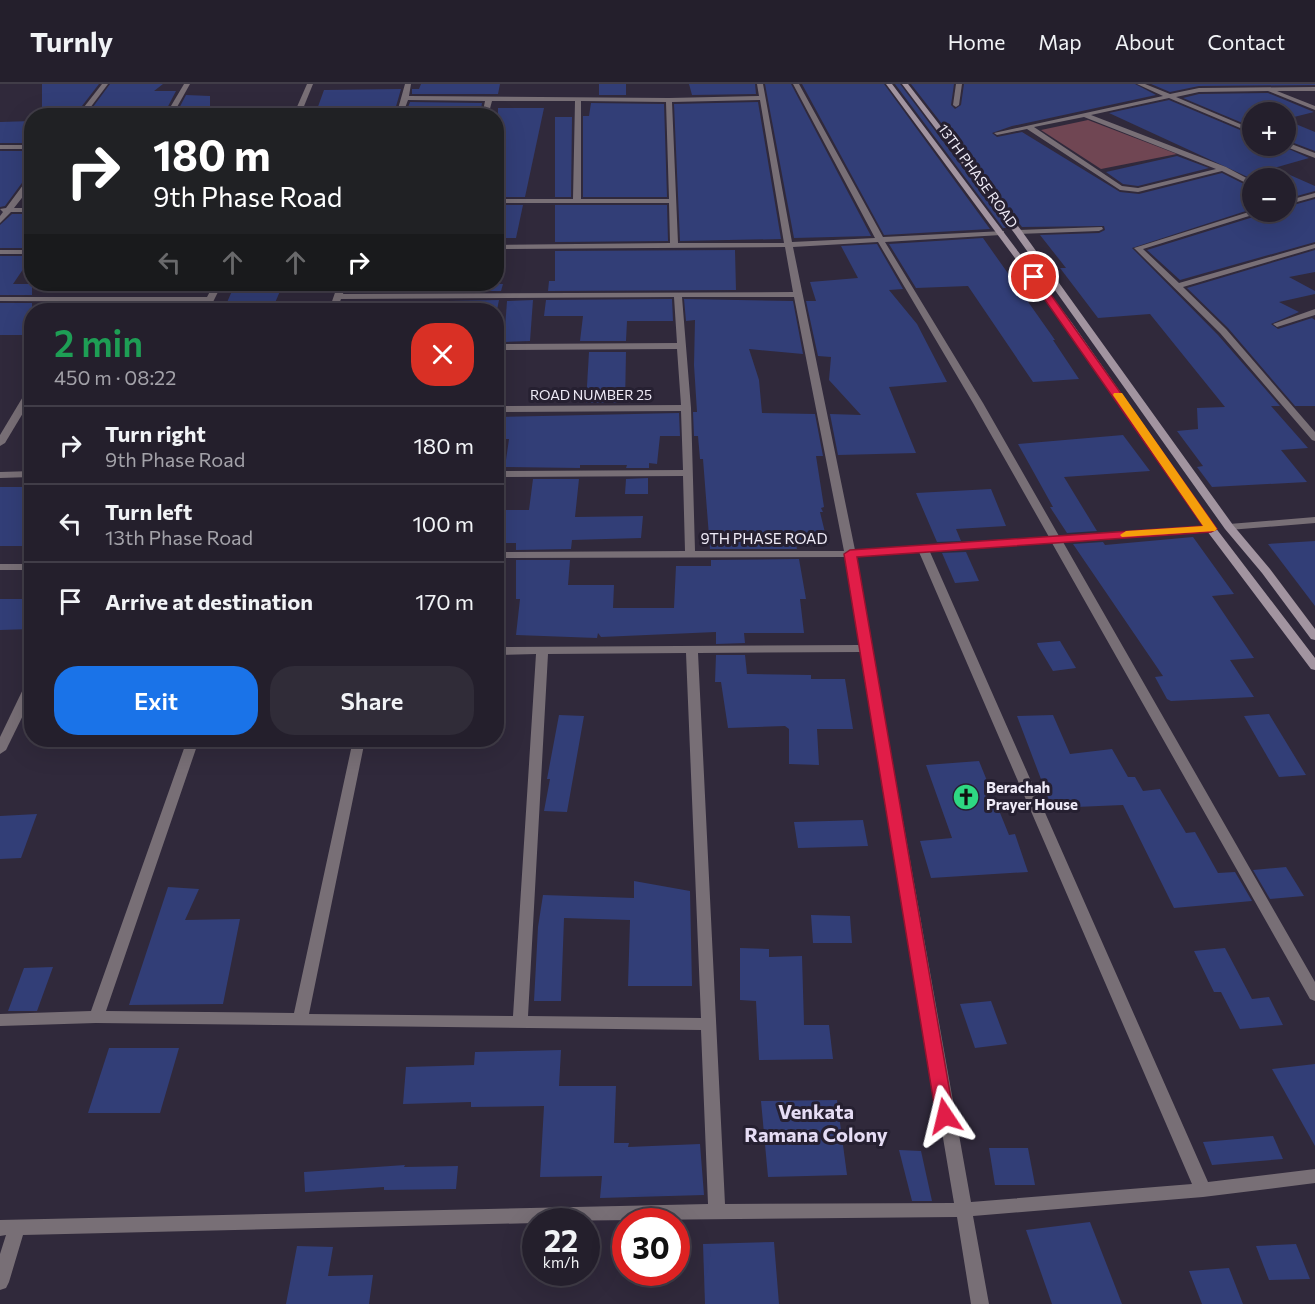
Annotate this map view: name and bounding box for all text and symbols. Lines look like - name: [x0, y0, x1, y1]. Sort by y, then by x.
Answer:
- text: Turnly: [30, 24, 113, 58]
- text: Home: [948, 29, 1005, 54]
- text: Map: [1038, 29, 1082, 54]
- text: About: [1115, 29, 1174, 54]
- text: Contact: [1207, 29, 1285, 54]
- map controls: [1242, 102, 1296, 222]
- button: +: [1242, 102, 1296, 156]
- street label: 13TH PHASE ROAD: [935, 121, 1022, 231]
- text: 180 m: [153, 128, 271, 180]
- icon: right: [54, 132, 132, 210]
- button: −: [1242, 168, 1296, 222]
- text: 9th Phase Road: [153, 180, 342, 213]
- icon: left: [153, 246, 186, 279]
- icon: ahead: [216, 246, 249, 279]
- icon: ahead: [279, 246, 312, 279]
- icon: right: [342, 246, 375, 279]
- pin: [1008, 251, 1059, 302]
- icon: arrive: [1017, 260, 1050, 293]
- text: 2 min: [54, 320, 143, 364]
- button: close: [411, 323, 474, 386]
- text: 450 m · 08:22: [54, 365, 176, 389]
- street label: ROAD NUMBER 25: [530, 386, 652, 403]
- text: Turn right: [105, 420, 206, 447]
- icon: right: [54, 429, 87, 462]
- text: 180 m: [413, 432, 474, 459]
- text: 9th Phase Road: [105, 447, 245, 471]
- text: Turn left: [105, 498, 192, 525]
- icon: left: [54, 507, 87, 540]
- text: 100 m: [412, 510, 474, 537]
- text: 13th Phase Road: [105, 525, 253, 549]
- street label: 9TH PHASE ROAD: [701, 529, 827, 547]
- icon: arrive: [54, 585, 87, 618]
- text: Arrive at destination: [105, 588, 313, 615]
- text: 170 m: [415, 588, 474, 615]
- button: Exit: [54, 666, 258, 735]
- button: Share: [270, 666, 474, 735]
- place label: Berachah Prayer House: [986, 778, 1078, 813]
- church icon: Berachah Prayer House: [951, 782, 981, 812]
- position arrow: [913, 1084, 977, 1148]
- district label: Venkata Ramana Colony: [744, 1099, 888, 1146]
- speed limit sign: 30: [612, 1208, 690, 1286]
- text: 22: [544, 1221, 578, 1258]
- text: km/h: [543, 1253, 579, 1271]

